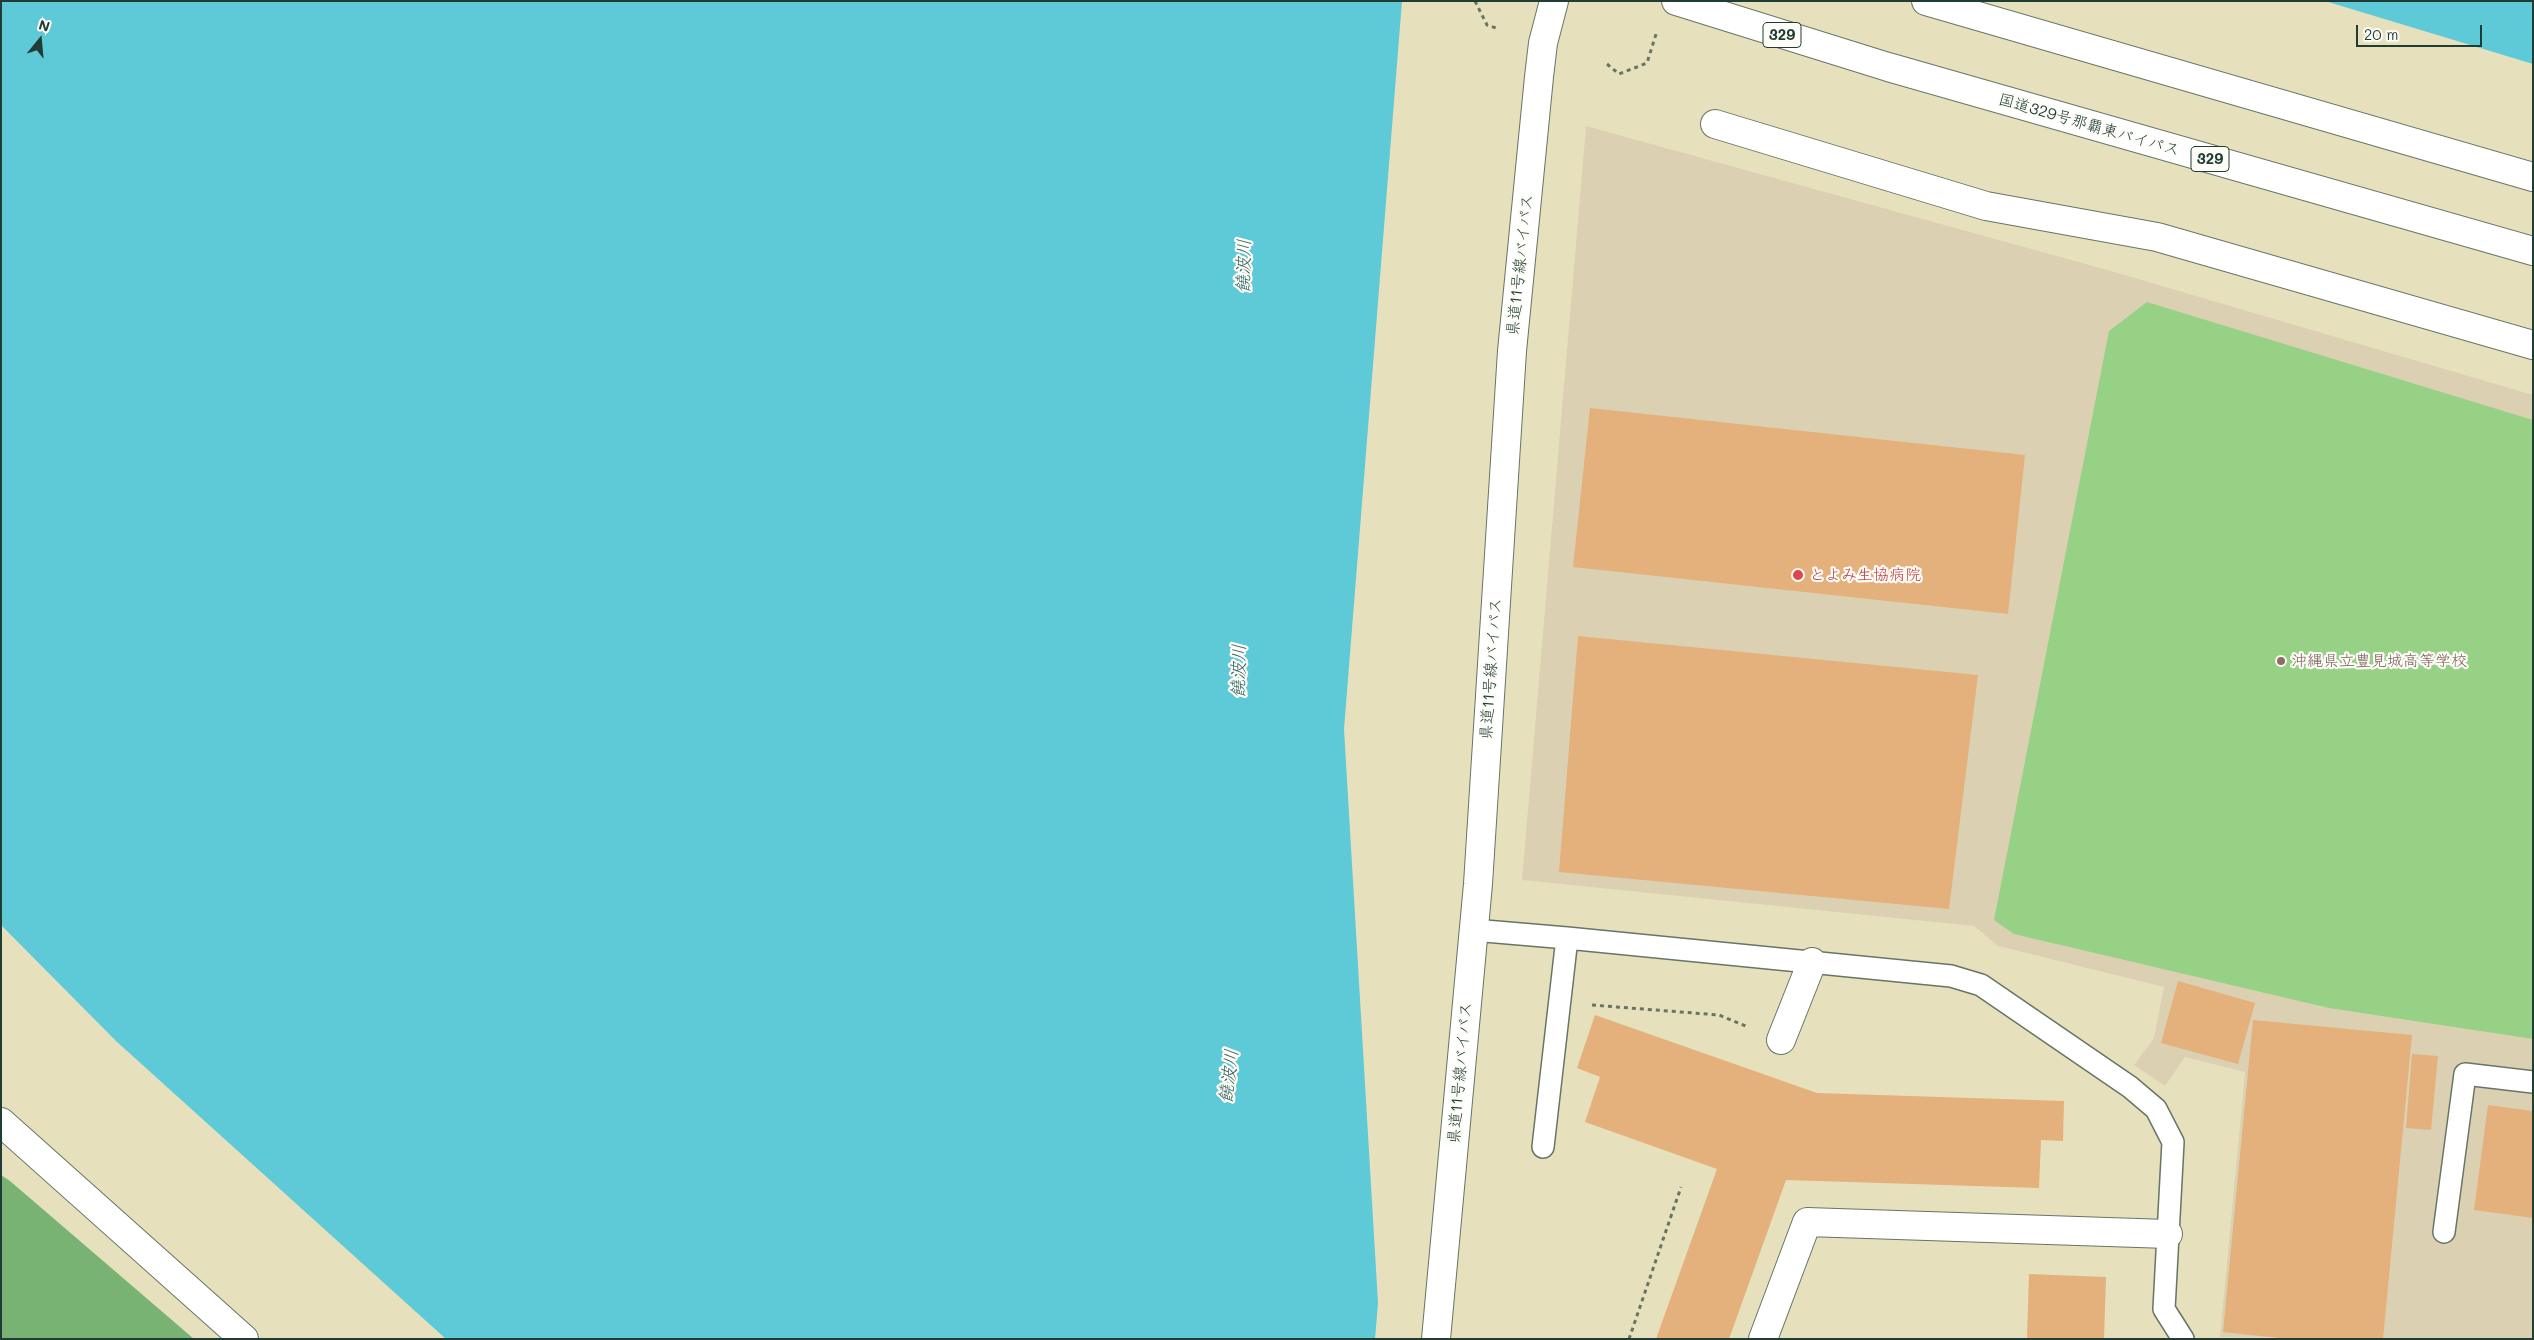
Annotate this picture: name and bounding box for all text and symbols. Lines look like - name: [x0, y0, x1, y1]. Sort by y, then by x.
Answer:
- north arrow: [15, 15, 65, 65]
- text: N: [37, 15, 52, 36]
- scale bar: [2359, 15, 2485, 47]
- road number: 329: [1763, 22, 1801, 48]
- text: 20 m: [2364, 24, 2398, 44]
- street label: 国道329号那覇東バイパス: [1996, 90, 2182, 160]
- road number: 329: [2191, 146, 2229, 172]
- street label: 県道11号線バイパス: [1503, 193, 1537, 337]
- water label: 饒波川: [1233, 239, 1255, 293]
- place label: とよみ生協病院: [1809, 565, 1921, 585]
- marker: とよみ生協病院: [1791, 568, 1805, 582]
- street label: 県道11号線バイパス: [1476, 597, 1506, 741]
- water label: 饒波川: [1228, 644, 1250, 698]
- place label: 沖縄県立豊見城高等学校: [2291, 651, 2467, 671]
- marker: 沖縄県立豊見城高等学校: [2275, 655, 2287, 667]
- street label: 県道11号線バイパス: [1444, 1001, 1476, 1145]
- water label: 饒波川: [1215, 1048, 1243, 1104]

